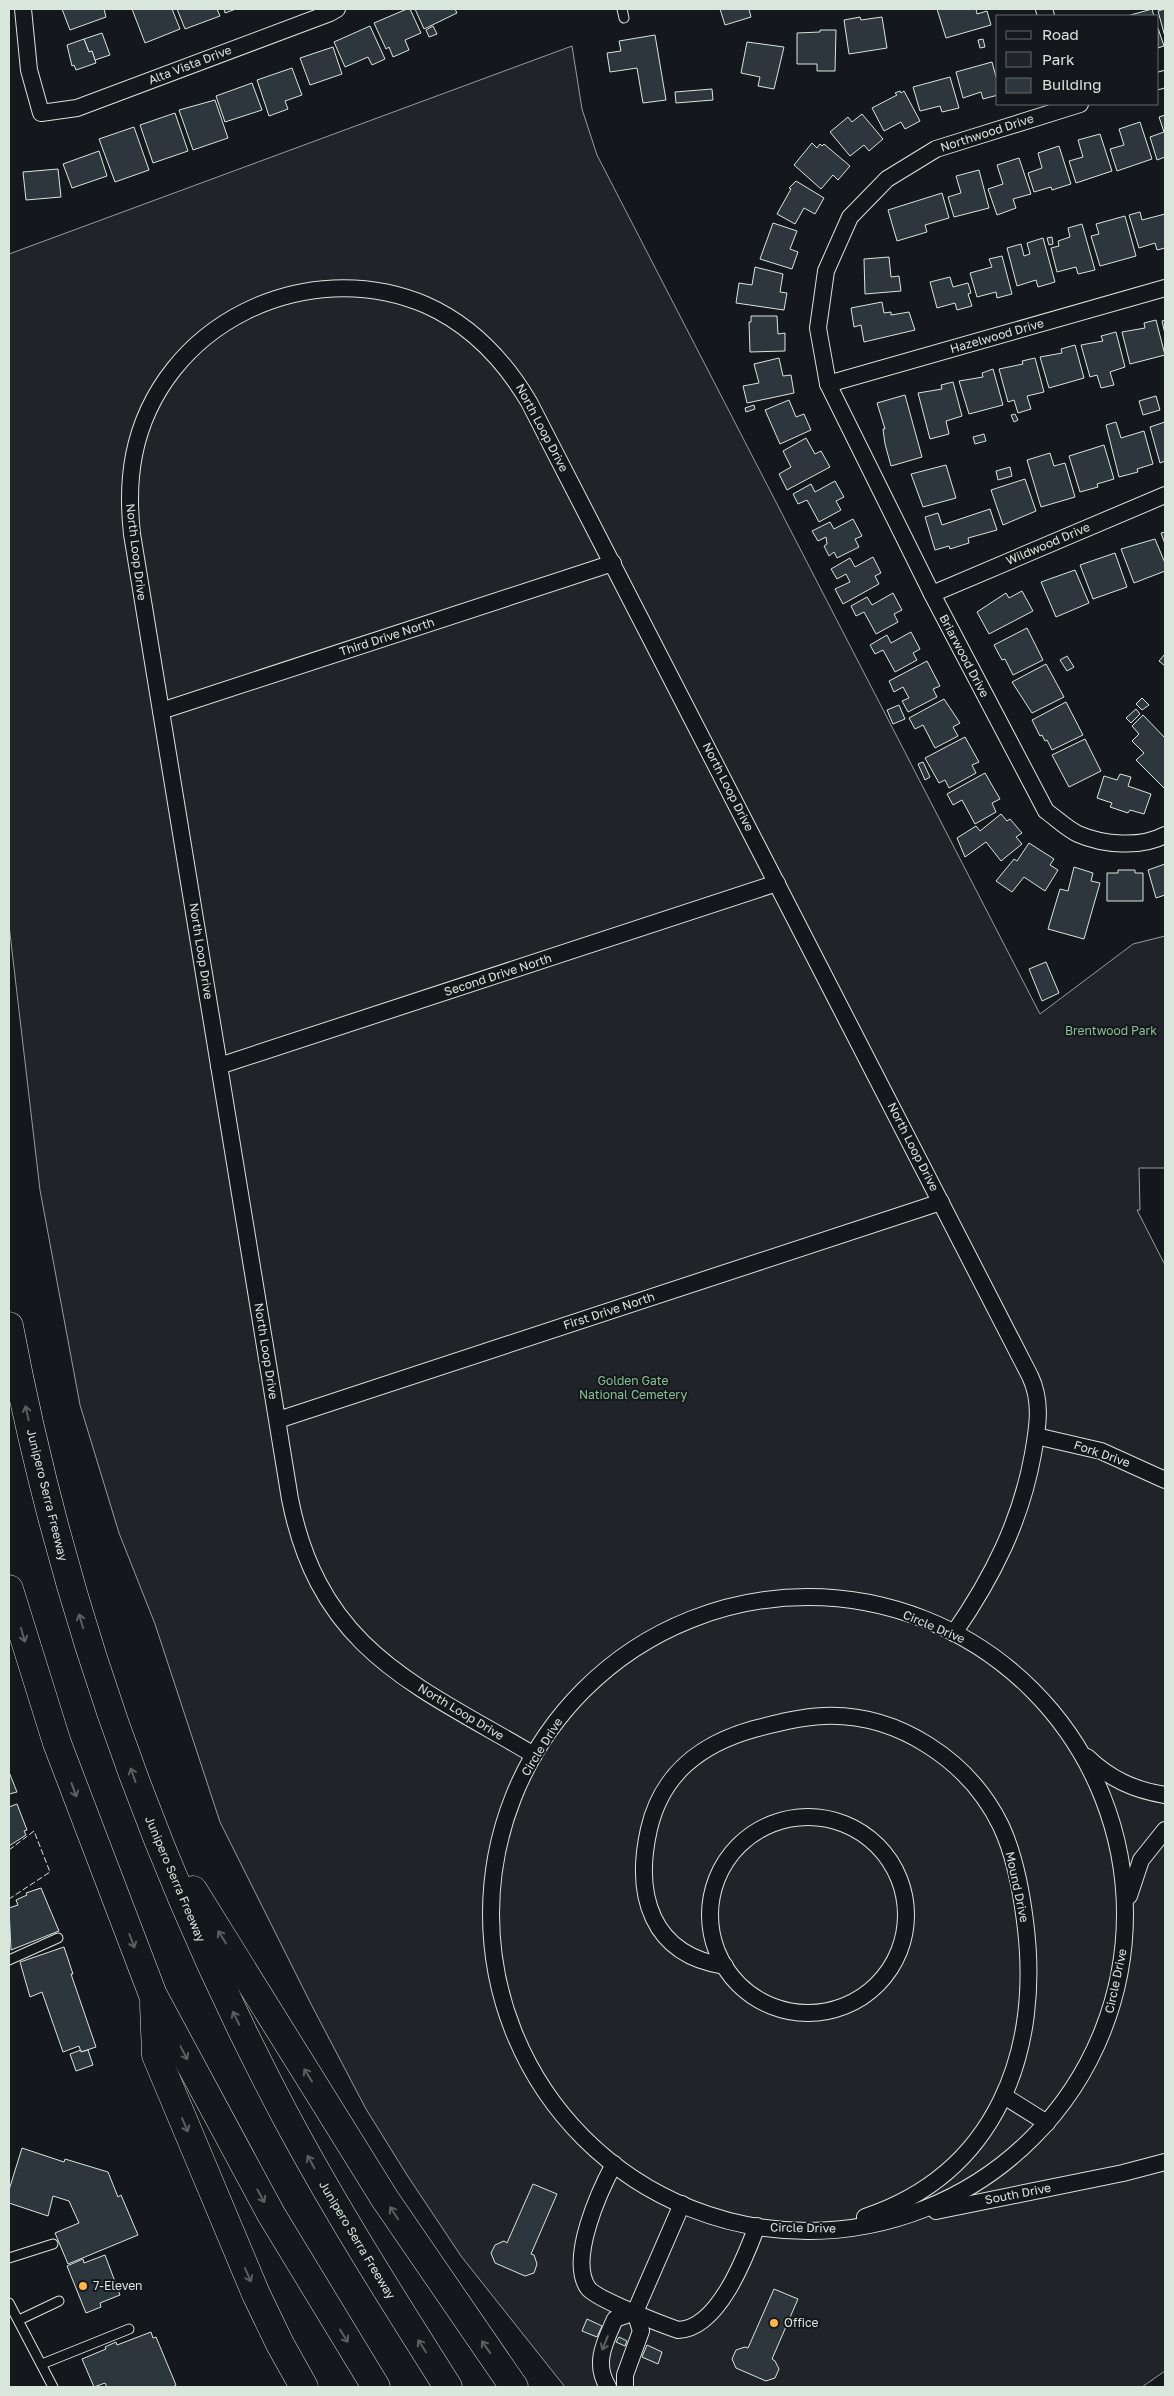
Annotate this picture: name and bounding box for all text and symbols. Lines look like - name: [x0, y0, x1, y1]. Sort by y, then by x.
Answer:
- legend: [996, 15, 1159, 105]
- text: Road: [1042, 25, 1079, 43]
- street label: Alta Vista Drive: [146, 42, 234, 87]
- text: Park: [1042, 50, 1075, 68]
- text: Building: [1042, 75, 1102, 93]
- street label: Northwood Drive: [938, 110, 1036, 155]
- street label: Hazelwood Drive: [948, 315, 1045, 356]
- street label: North Loop Drive: [513, 381, 572, 474]
- street label: North Loop Drive: [123, 503, 150, 601]
- street label: Wildwood Drive: [1003, 519, 1092, 568]
- street label: Briarwood Drive: [936, 612, 993, 700]
- street label: Third Drive North: [337, 614, 436, 659]
- street label: North Loop Drive: [700, 740, 757, 834]
- street label: North Loop Drive: [186, 902, 217, 1000]
- street label: Second Drive North: [442, 950, 554, 999]
- park label: Brentwood Park: [1065, 1023, 1157, 1038]
- street label: North Loop Drive: [885, 1100, 942, 1194]
- street label: First Drive North: [561, 1289, 657, 1332]
- street label: North Loop Drive: [251, 1302, 282, 1400]
- park label: Golden Gate National Cemetery: [579, 1373, 687, 1402]
- one-way arrow: [22, 1406, 31, 1422]
- street label: Junipero Serra Freeway: [24, 1427, 71, 1563]
- street label: Fork Drive: [1072, 1437, 1132, 1470]
- street label: Circle Drive: [901, 1607, 967, 1646]
- one-way arrow: [76, 1614, 86, 1630]
- one-way arrow: [18, 1627, 28, 1643]
- street label: North Loop Drive: [416, 1680, 507, 1743]
- street label: Circle Drive: [518, 1715, 565, 1779]
- one-way arrow: [128, 1768, 137, 1783]
- one-way arrow: [70, 1781, 79, 1797]
- street label: Junipero Serra Freeway: [142, 1813, 209, 1944]
- street label: Mound Drive: [1003, 1850, 1032, 1924]
- one-way arrow: [217, 1931, 227, 1945]
- one-way arrow: [128, 1933, 138, 1948]
- street label: Circle Drive: [1101, 1947, 1130, 2015]
- one-way arrow: [231, 2011, 240, 2026]
- one-way arrow: [179, 2046, 189, 2061]
- one-way arrow: [302, 2069, 312, 2083]
- one-way arrow: [181, 2117, 190, 2132]
- one-way arrow: [306, 2155, 315, 2170]
- street label: Junipero Serra Freeway: [316, 2178, 399, 2302]
- street label: South Drive: [984, 2180, 1052, 2207]
- one-way arrow: [256, 2189, 266, 2204]
- one-way arrow: [389, 2207, 399, 2221]
- street label: Circle Drive: [770, 2219, 836, 2236]
- one-way arrow: [243, 2267, 253, 2282]
- place label: 7-Eleven: [93, 2278, 143, 2293]
- marker: 7-Eleven: [77, 2280, 89, 2292]
- place label: Office: [784, 2315, 819, 2330]
- marker: Office: [768, 2317, 780, 2329]
- one-way arrow: [338, 2329, 349, 2343]
- one-way arrow: [600, 2335, 610, 2350]
- one-way arrow: [417, 2339, 427, 2353]
- one-way arrow: [481, 2341, 491, 2355]

